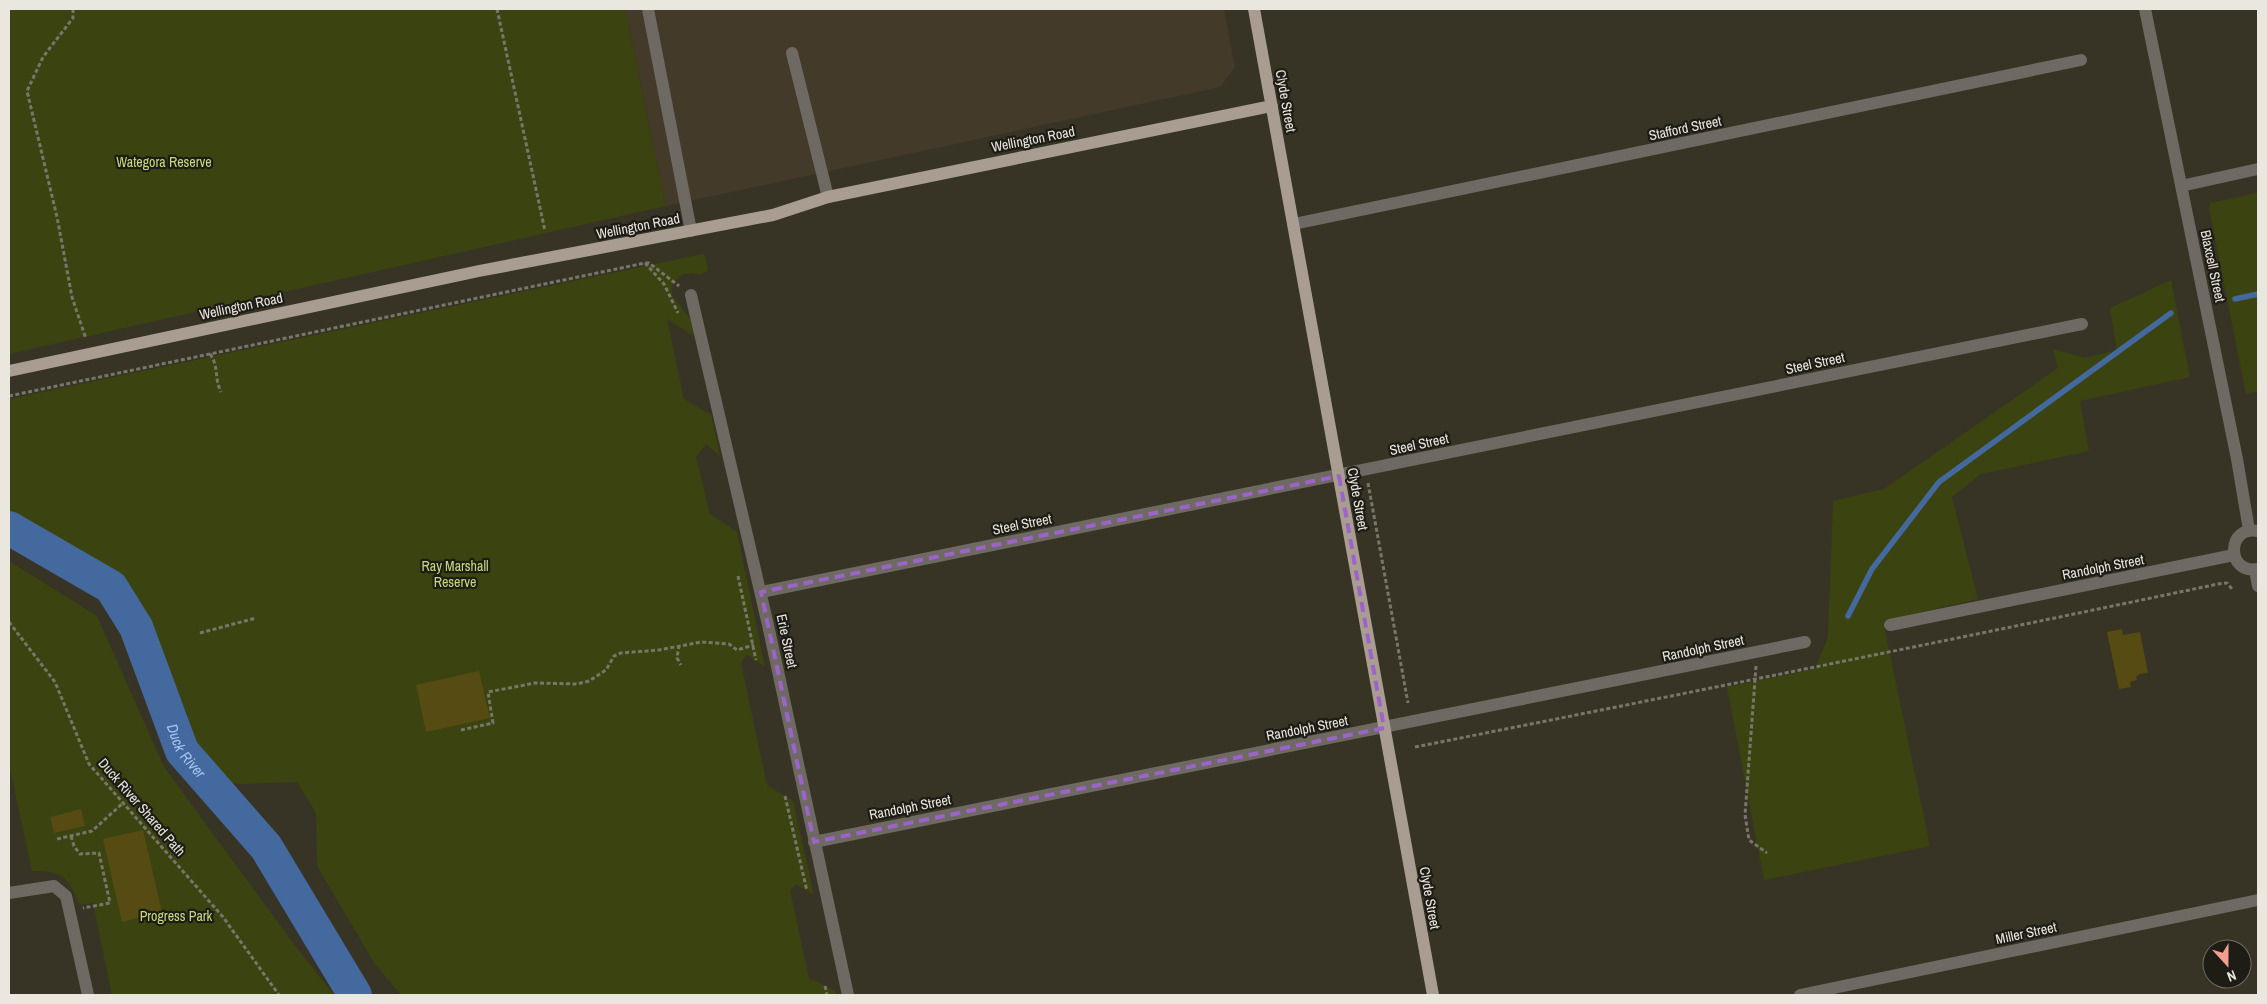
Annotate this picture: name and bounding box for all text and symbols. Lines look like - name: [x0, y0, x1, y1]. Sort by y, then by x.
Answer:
- street label: Clyde Street: [1272, 68, 1300, 134]
- street label: Stafford Street: [1647, 112, 1723, 144]
- street label: Wellington Road: [990, 122, 1076, 156]
- park label: Wategora Reserve: [116, 153, 212, 171]
- street label: Wellington Road: [595, 209, 681, 243]
- street label: Blaxcell Street: [2197, 228, 2229, 304]
- street label: Wellington Road: [198, 288, 284, 324]
- street label: Steel Street: [1784, 348, 1846, 378]
- street label: Steel Street: [1388, 429, 1450, 459]
- street label: Clyde Street: [1344, 466, 1372, 532]
- street label: Steel Street: [991, 509, 1053, 539]
- street label: Randolph Street: [2061, 550, 2145, 584]
- park label: Ray Marshall Reserve: [422, 557, 488, 591]
- street label: Erie Street: [772, 612, 802, 670]
- street label: Randolph Street: [1661, 631, 1745, 665]
- street label: Randolph Street: [1265, 711, 1349, 745]
- water label: Duck River: [162, 720, 212, 783]
- street label: Duck River Shared Path: [95, 754, 189, 860]
- street label: Randolph Street: [868, 790, 952, 824]
- street label: Clyde Street: [1416, 865, 1444, 931]
- park label: Progress Park: [140, 907, 213, 925]
- street label: Miller Street: [1994, 918, 2058, 948]
- north arrow: [2202, 939, 2252, 989]
- text: N: [2225, 966, 2239, 986]

